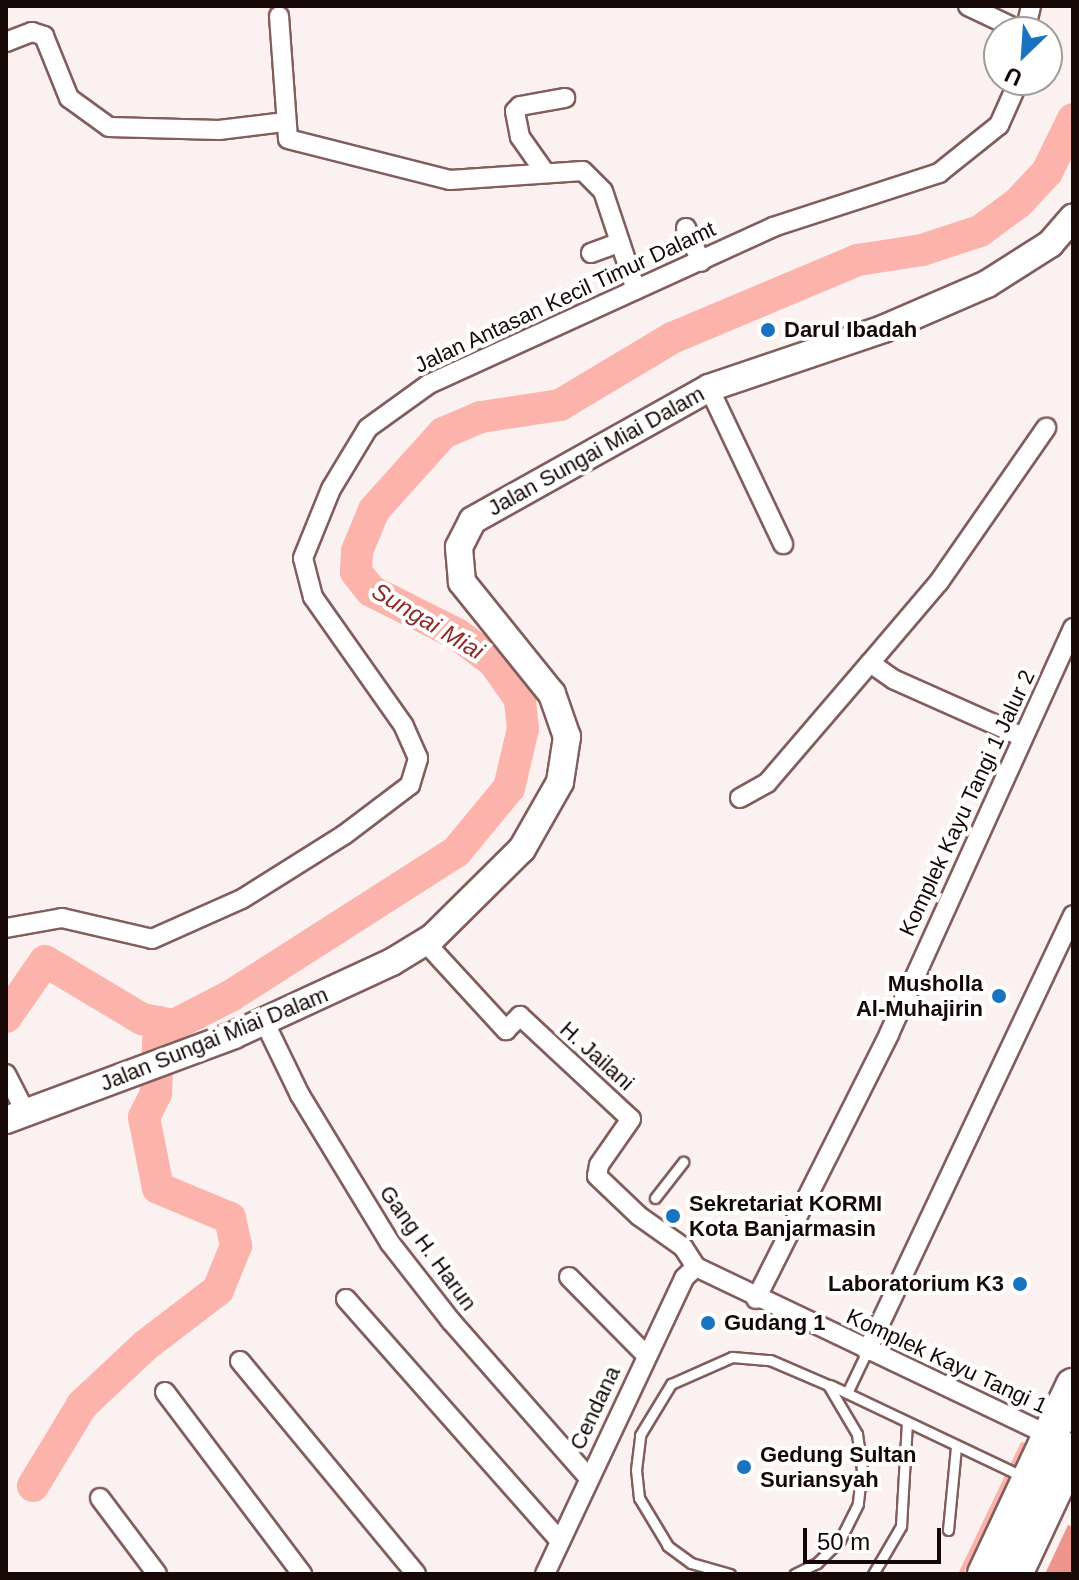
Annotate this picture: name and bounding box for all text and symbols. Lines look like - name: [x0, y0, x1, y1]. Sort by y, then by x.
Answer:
- north arrow: [983, 16, 1063, 96]
- text: U: [1001, 62, 1026, 91]
- street label: Jalan Antasan Kecil Timur Dalamt: [410, 215, 720, 379]
- place label: Darul Ibadah: [784, 317, 917, 343]
- marker: Darul Ibadah: [759, 321, 777, 339]
- street label: Jalan Sungai Miai Dalam: [483, 380, 709, 522]
- water label: Sungai Miai: [367, 576, 489, 666]
- street label: Komplek Kayu Tangi 1 Jalur 2: [894, 666, 1040, 940]
- place label: Musholla Al-Muhajirin: [856, 970, 983, 1022]
- street label: Jalan Sungai Miai Dalam: [96, 981, 332, 1097]
- marker: Musholla Al-Muhajirin: [990, 987, 1008, 1005]
- street label: H. Jailani: [555, 1016, 639, 1096]
- street label: Gang H. Harun: [374, 1180, 482, 1316]
- place label: Sekretariat KORMI Kota Banjarmasin: [689, 1190, 882, 1242]
- marker: Sekretariat KORMI Kota Banjarmasin: [664, 1207, 682, 1225]
- place label: Laboratorium K3: [828, 1271, 1004, 1297]
- marker: Laboratorium K3: [1011, 1275, 1029, 1293]
- street label: Komplek Kayu Tangi 1: [842, 1303, 1052, 1419]
- place label: Gudang 1: [724, 1310, 825, 1336]
- marker: Gudang 1: [699, 1314, 717, 1332]
- street label: Cendana: [564, 1362, 626, 1454]
- place label: Gedung Sultan Suriansyah: [760, 1441, 916, 1492]
- marker: Gedung Sultan Suriansyah: [735, 1458, 753, 1476]
- scale bar: [807, 1512, 945, 1562]
- text: 50 m: [817, 1528, 870, 1555]

